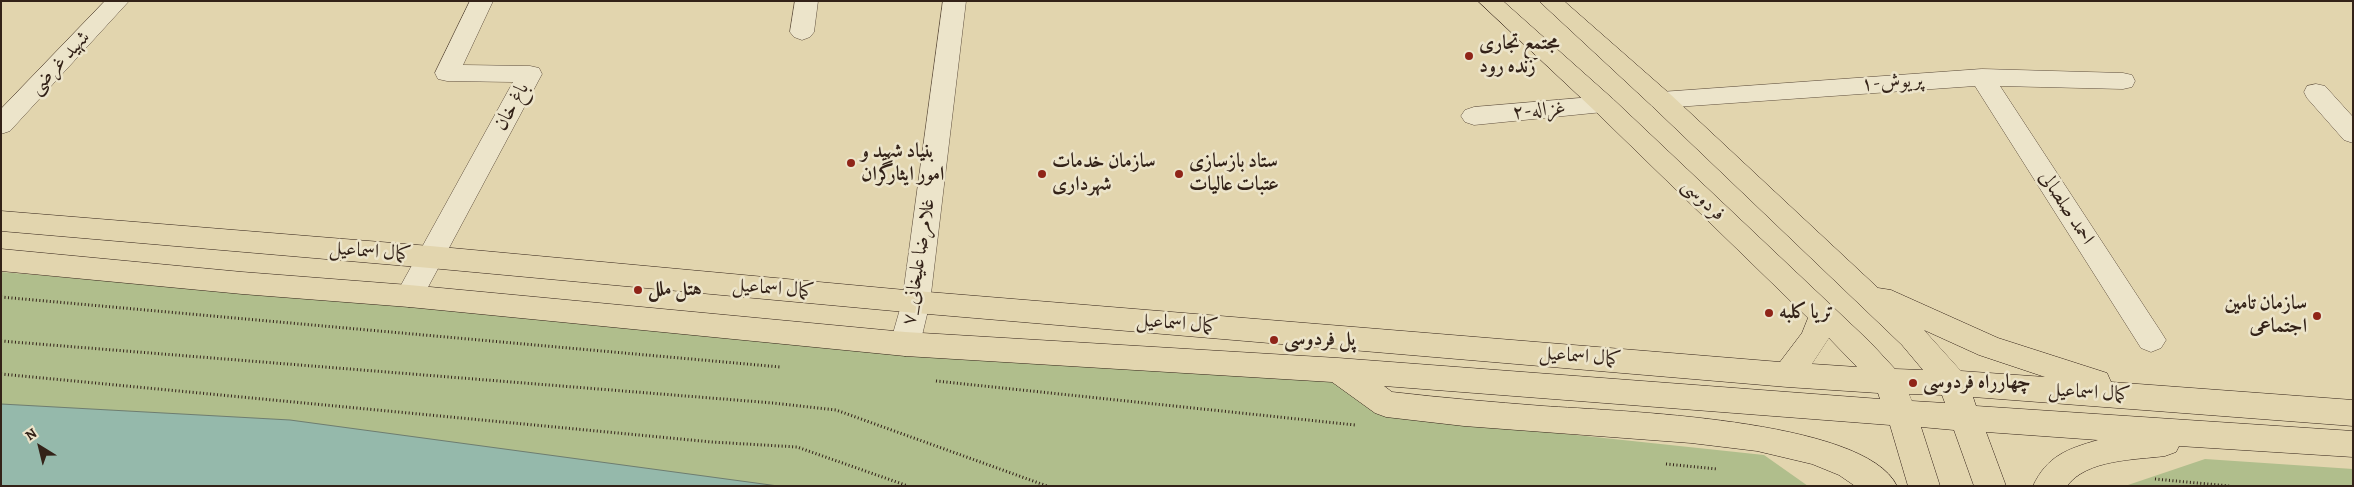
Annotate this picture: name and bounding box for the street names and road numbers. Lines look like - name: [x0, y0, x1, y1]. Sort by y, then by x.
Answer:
- street label: شهید غرضی: [24, 26, 96, 100]
- street label: ۱-پریوش: [1860, 69, 1924, 97]
- street label: باغ خان: [489, 79, 535, 135]
- street label: ۲-غزاله: [1511, 97, 1567, 125]
- street label: احمد صلصالی: [2033, 166, 2099, 250]
- street label: فردوسی: [1676, 174, 1730, 226]
- street label: ۷_غلامرضا علیخانی: [897, 197, 941, 327]
- street label: کمال اسماعیل: [328, 236, 412, 268]
- street label: کمال اسماعیل: [731, 273, 815, 305]
- street label: کمال اسماعیل: [1135, 308, 1219, 340]
- street label: کمال اسماعیل: [1538, 341, 1622, 373]
- street label: کمال اسماعیل: [2047, 378, 2131, 408]

